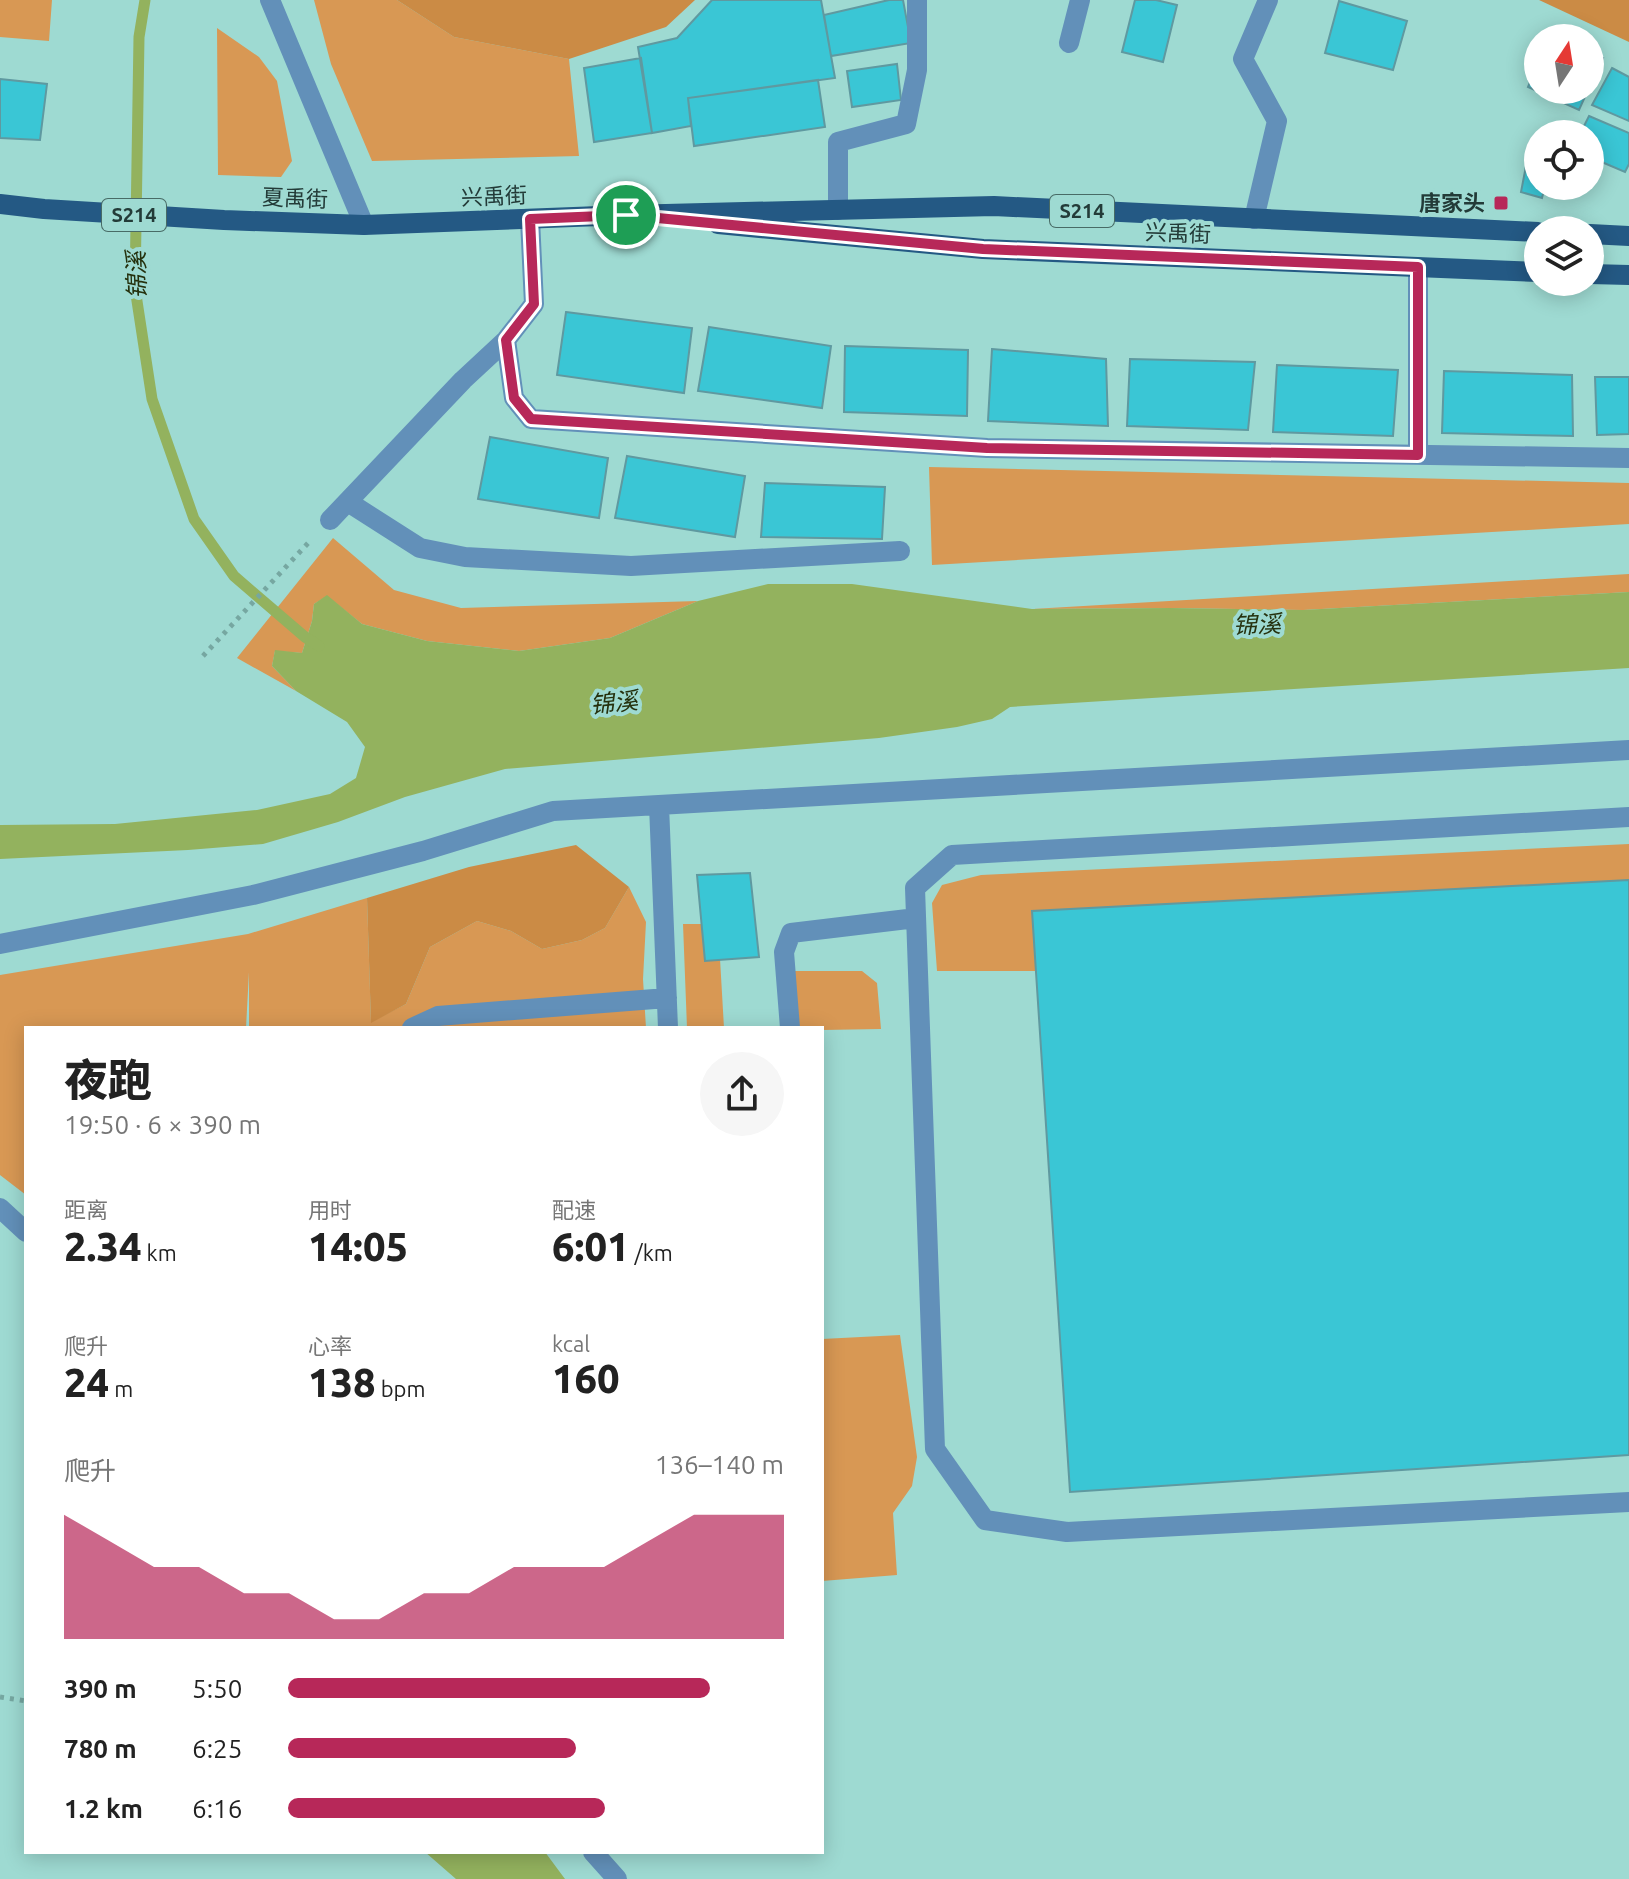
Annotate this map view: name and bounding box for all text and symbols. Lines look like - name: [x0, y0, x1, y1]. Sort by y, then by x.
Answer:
- north arrow: [1524, 24, 1604, 104]
- map controls: [1524, 24, 1604, 296]
- button: locate: [1524, 120, 1604, 200]
- pin: [592, 181, 660, 249]
- street label: 兴禹街: [461, 182, 527, 209]
- street label: 夏禹街: [262, 184, 328, 211]
- place label: 唐家头: [1419, 190, 1485, 215]
- icon: arrive: [604, 193, 648, 237]
- marker: 唐家头: [1492, 194, 1510, 212]
- road number: S214: [1050, 195, 1114, 227]
- road number: S214: [102, 199, 166, 231]
- button: layers: [1524, 216, 1604, 296]
- street label: 兴禹街: [1145, 219, 1211, 246]
- water label: 锦溪: [122, 248, 151, 299]
- water label: 锦溪: [1233, 610, 1284, 639]
- water label: 锦溪: [589, 686, 642, 718]
- button: share: [700, 1052, 784, 1136]
- text: 夜跑: [64, 1055, 152, 1104]
- text: 19:50 · 6 × 390 m: [64, 1110, 261, 1139]
- text: 距离: [64, 1197, 108, 1222]
- text: 用时: [308, 1197, 352, 1222]
- text: 配速: [552, 1197, 596, 1222]
- text: 2.34: [64, 1224, 142, 1269]
- text: 14:05: [308, 1224, 408, 1269]
- text: 6:01: [552, 1224, 630, 1269]
- text: km: [142, 1240, 177, 1265]
- text: /km: [630, 1240, 673, 1265]
- text: kcal: [552, 1331, 590, 1356]
- text: 爬升: [64, 1333, 108, 1358]
- text: 心率: [308, 1333, 352, 1358]
- text: 160: [552, 1356, 620, 1401]
- text: 24: [64, 1360, 109, 1405]
- text: 138: [308, 1360, 376, 1405]
- text: m: [109, 1376, 133, 1401]
- text: bpm: [376, 1376, 425, 1401]
- text: 136–140 m: [655, 1450, 784, 1479]
- text: 爬升: [64, 1456, 116, 1485]
- text: 390 m: [64, 1674, 137, 1703]
- text: 5:50: [192, 1674, 242, 1703]
- text: 780 m: [64, 1734, 137, 1763]
- text: 6:25: [192, 1734, 242, 1763]
- text: 1.2 km: [64, 1794, 143, 1823]
- text: 6:16: [192, 1794, 242, 1823]

